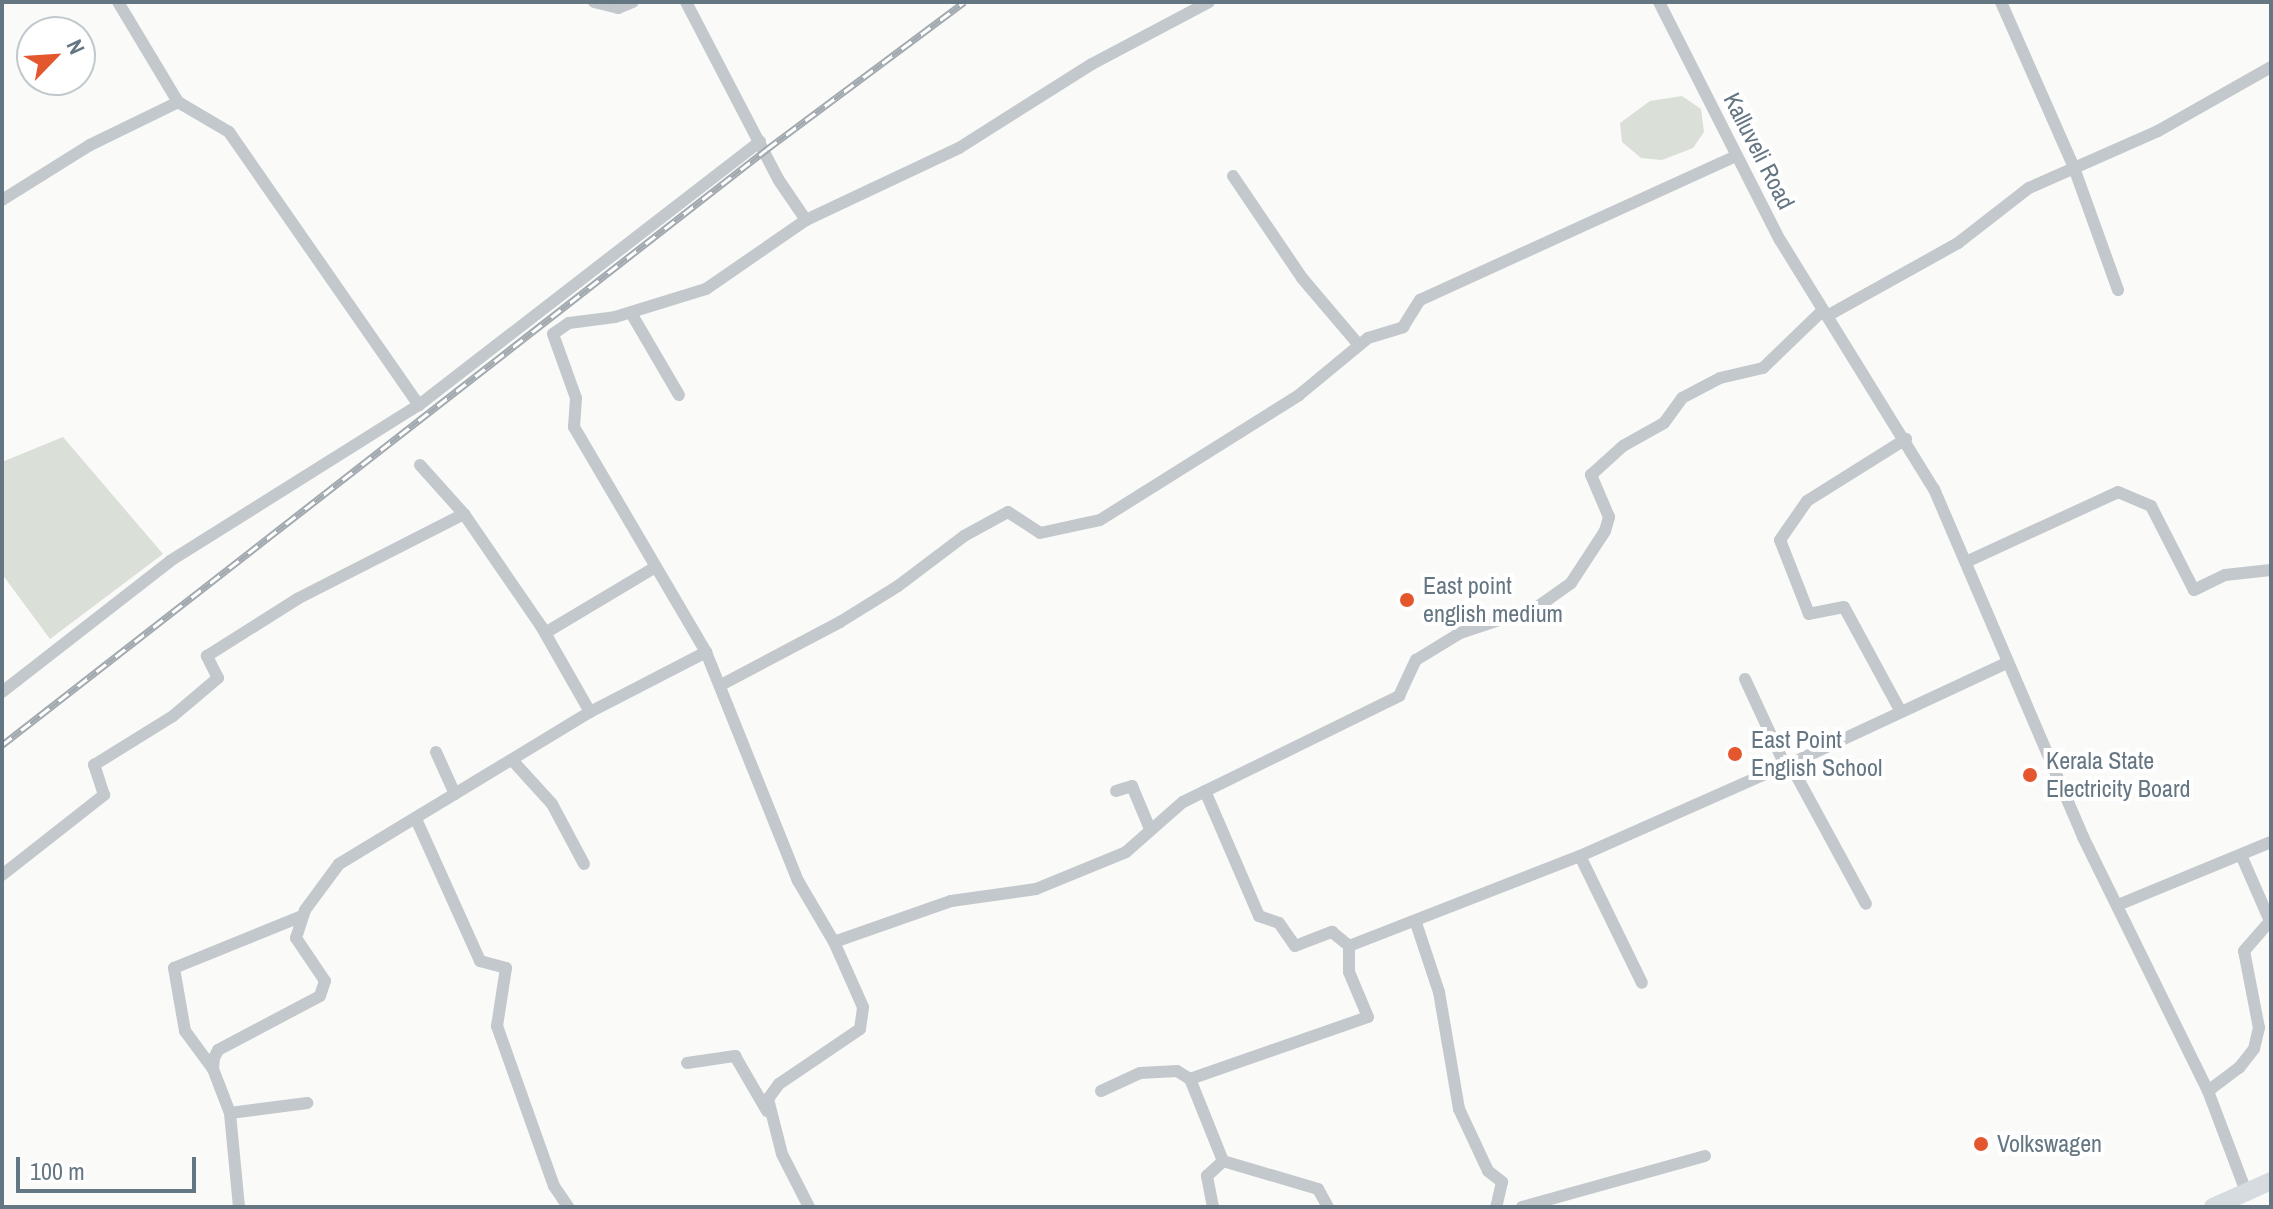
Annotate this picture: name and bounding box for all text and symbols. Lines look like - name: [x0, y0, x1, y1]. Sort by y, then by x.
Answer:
- north arrow: [16, 16, 96, 96]
- text: N: [60, 34, 92, 59]
- street label: Kalluveli Road: [1717, 88, 1801, 214]
- place label: East point english medium: [1423, 572, 1563, 628]
- marker: East point english medium: [1398, 591, 1416, 609]
- place label: East Point English School: [1751, 726, 1882, 782]
- marker: East Point English School: [1726, 745, 1744, 763]
- place label: Kerala State Electricity Board: [2046, 747, 2190, 803]
- marker: Kerala State Electricity Board: [2021, 766, 2039, 784]
- place label: Volkswagen: [1997, 1130, 2102, 1158]
- marker: Volkswagen: [1972, 1135, 1990, 1153]
- scale bar: [20, 1141, 200, 1191]
- text: 100 m: [30, 1155, 85, 1187]

